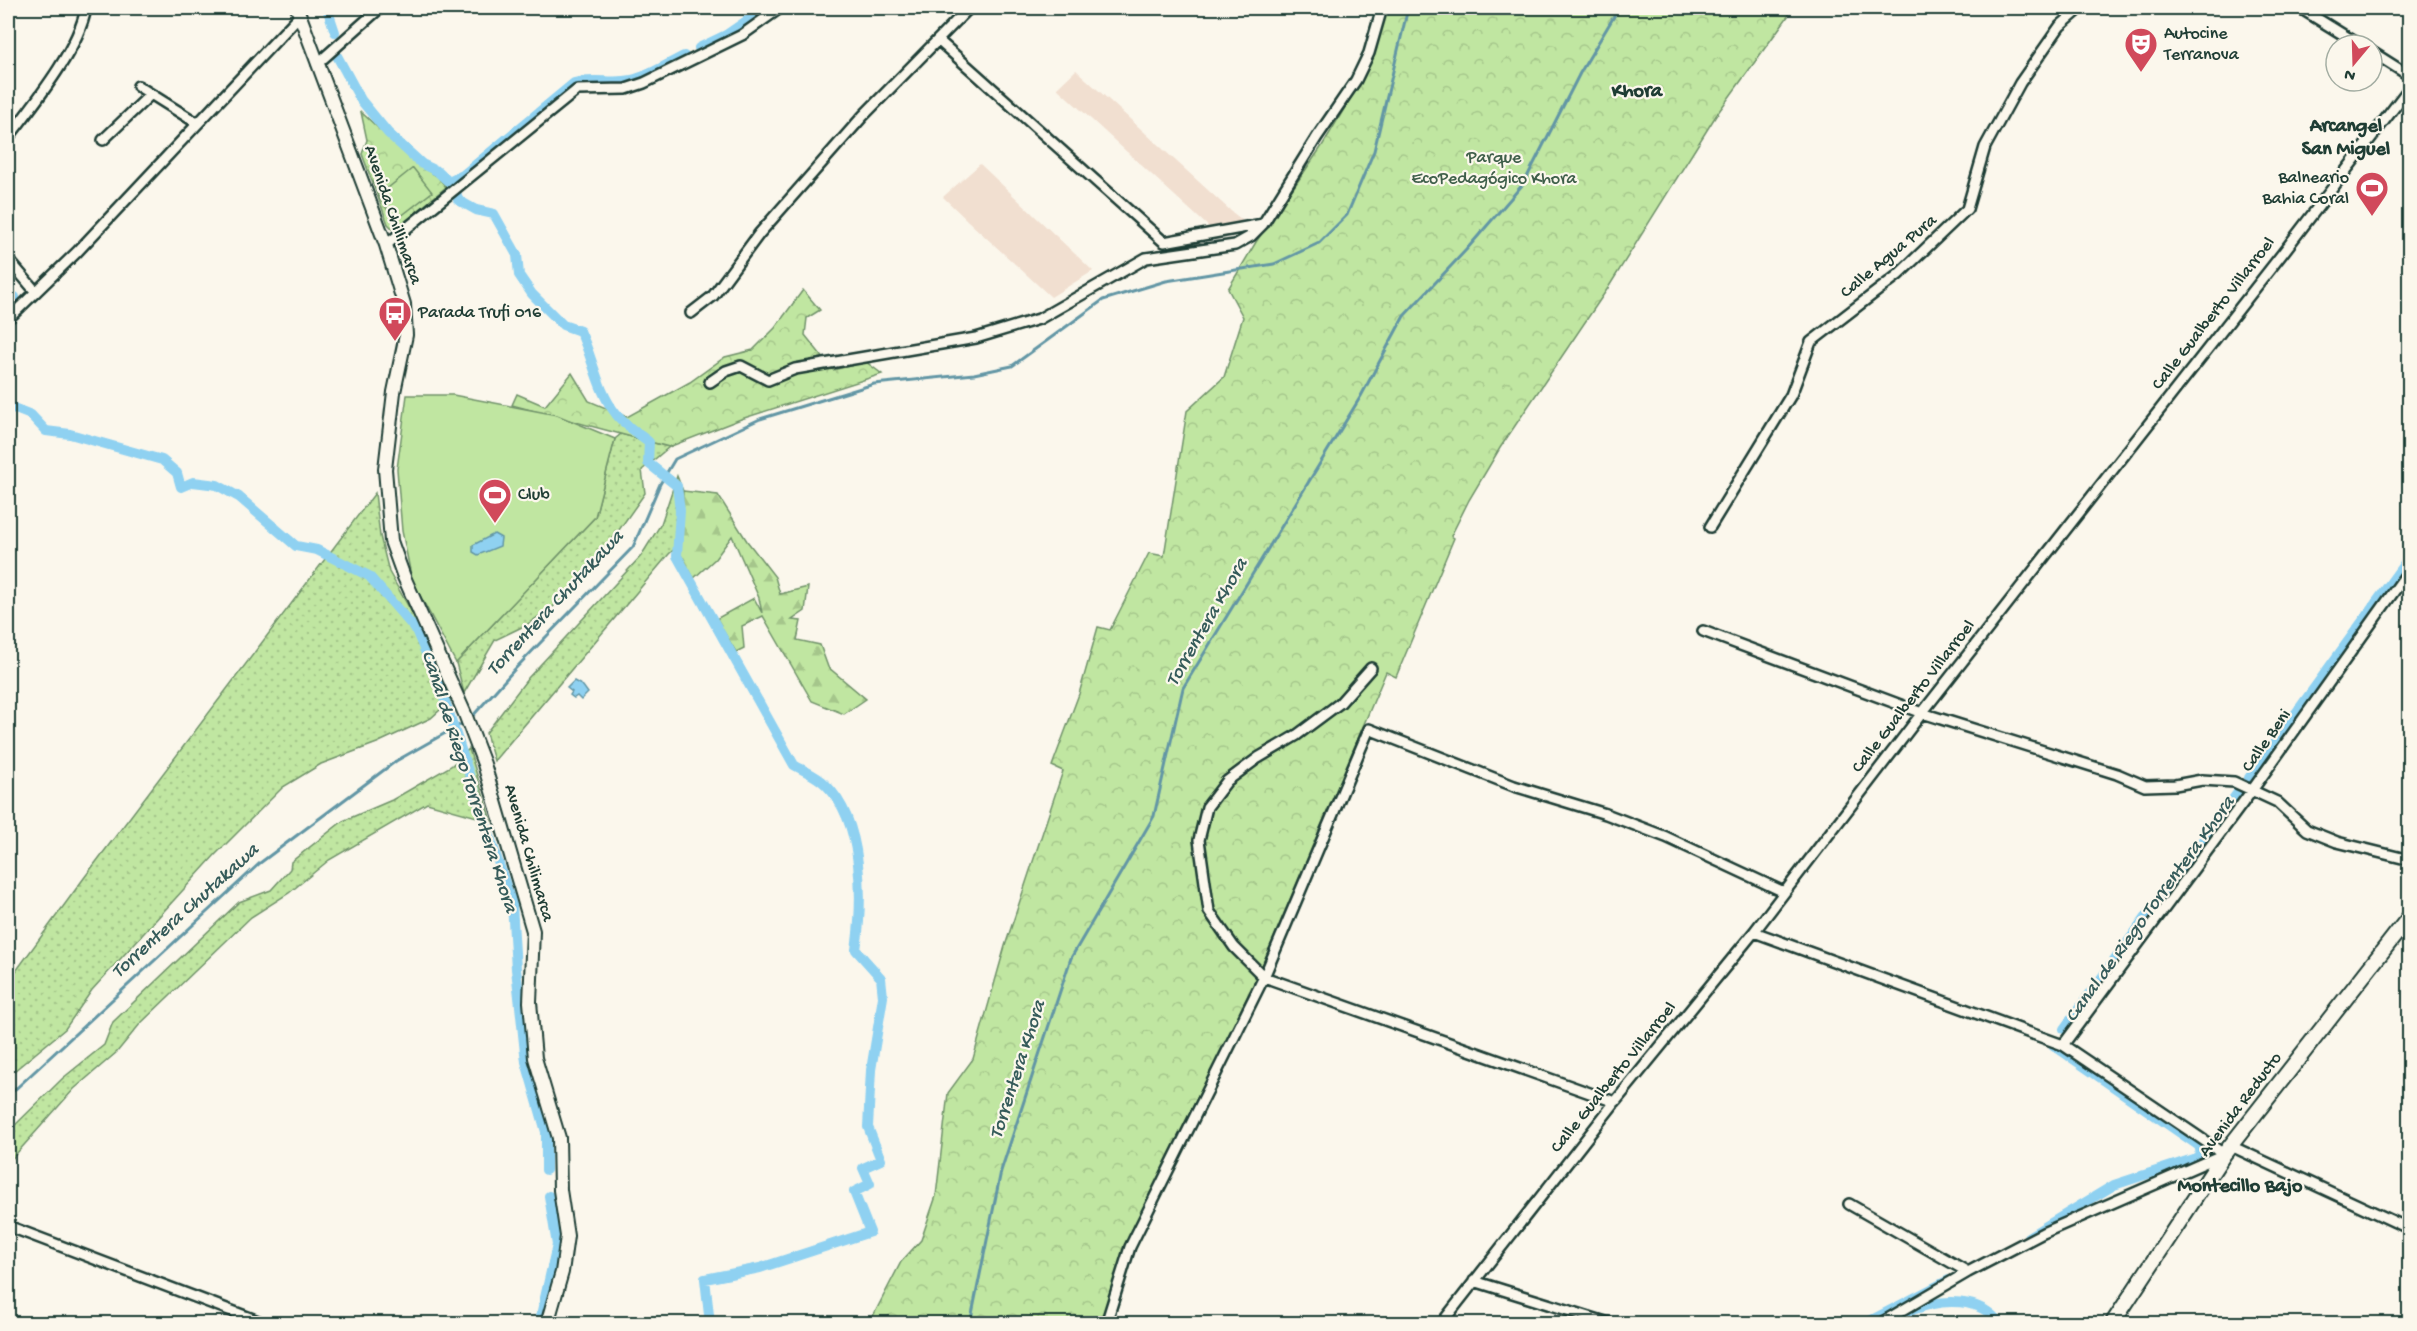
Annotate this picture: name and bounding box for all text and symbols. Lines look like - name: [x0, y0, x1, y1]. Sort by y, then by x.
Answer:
- place label: Autocine Terranova: [2163, 24, 2240, 66]
- theatre icon: Autocine Terranova: [2123, 26, 2159, 73]
- north arrow: [2324, 33, 2384, 93]
- text: N: [2342, 63, 2358, 85]
- district label: Khora: [1611, 81, 1663, 104]
- district label: Arcangel San Miguel: [2302, 116, 2391, 162]
- street label: Avenida Chillimarca: [358, 143, 426, 288]
- park label: Parque EcoPedagógico Khora: [1411, 148, 1578, 190]
- place label: Balneario Bahia Coral: [2262, 168, 2349, 210]
- sports icon: Balneario Bahia Coral: [2354, 170, 2390, 217]
- street label: Calle Agua Pura: [1836, 210, 1942, 303]
- street label: Calle Gualberto Villarroel: [2148, 233, 2280, 395]
- bus stop icon: Parada Trufi 016: [377, 295, 413, 342]
- place label: Parada Trufi 016: [417, 303, 542, 324]
- sports icon: Club: [477, 477, 513, 524]
- place label: Club: [518, 485, 550, 506]
- water label: Torrentera Chutakawa: [483, 525, 631, 681]
- water label: Torrentera Khora: [1162, 553, 1255, 691]
- street label: Calle Gualberto Villarroel: [1848, 616, 1980, 778]
- water label: Canal de Riego Torrentera Khora: [415, 648, 522, 918]
- street label: Calle Beni: [2238, 705, 2296, 777]
- street label: Avenida Chilimarca: [498, 782, 558, 925]
- water label: Canal de Riego Torrentera Khora: [2061, 791, 2242, 1028]
- water label: Torrentera Chutakawa: [108, 839, 266, 984]
- water label: Torrentera Khora: [986, 996, 1053, 1142]
- street label: Calle Gualberto Villarroel: [1547, 998, 1681, 1158]
- street label: Avenida Reducto: [2195, 1049, 2287, 1161]
- district label: Montecillo Bajo: [2178, 1176, 2303, 1199]

